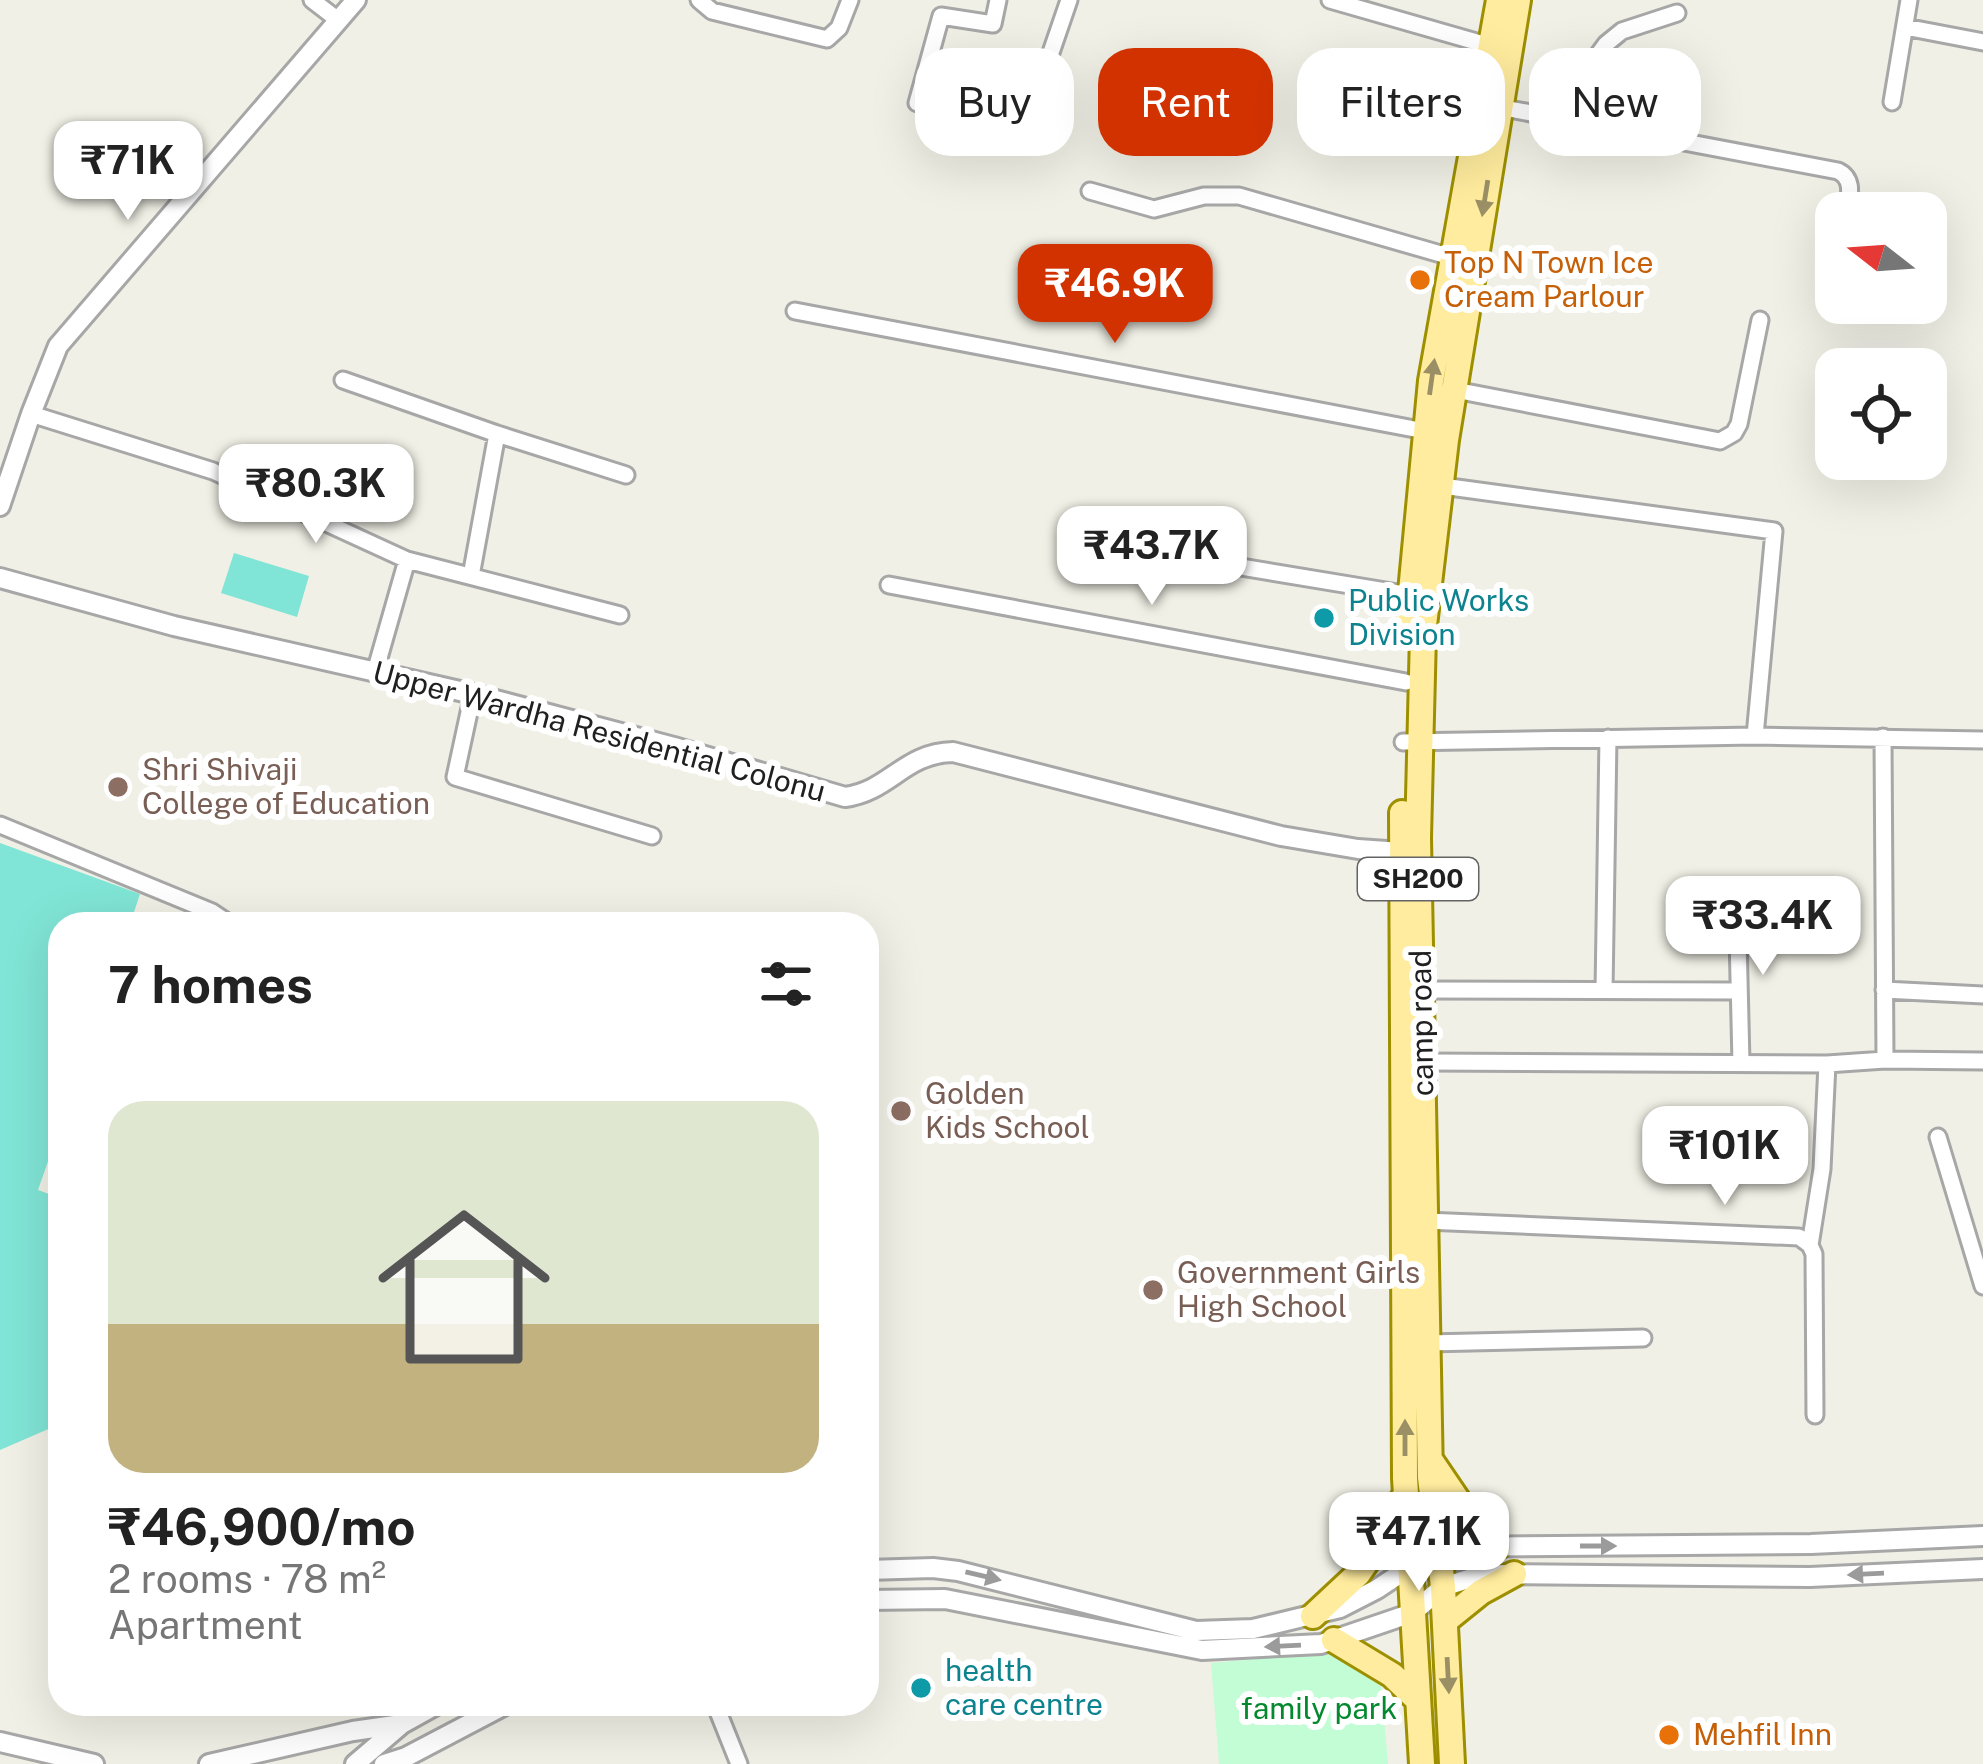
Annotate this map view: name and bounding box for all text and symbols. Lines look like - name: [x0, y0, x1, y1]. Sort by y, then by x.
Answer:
- chip: Buy: [915, 48, 1074, 156]
- chip: Rent: [1098, 48, 1273, 156]
- chip: Filters: [1297, 48, 1505, 156]
- chip: New: [1529, 48, 1701, 156]
- pin: ₹71K: [57, 121, 199, 223]
- text: ₹71K: [81, 137, 175, 183]
- one-way arrow: [1475, 180, 1494, 218]
- north arrow: [1815, 192, 1947, 324]
- map controls: [1815, 192, 1947, 480]
- pin: ₹46.9K: [1017, 244, 1213, 346]
- place label: Top N Town Ice Cream Parlour: [1444, 244, 1654, 314]
- text: ₹46.9K: [1045, 260, 1185, 306]
- marker: Top N Town Ice Cream Parlour: [1407, 267, 1433, 293]
- button: locate: [1815, 348, 1947, 480]
- one-way arrow: [1423, 358, 1442, 395]
- pin: ₹80.3K: [218, 444, 414, 546]
- text: ₹80.3K: [246, 460, 386, 506]
- pin: ₹43.7K: [1054, 506, 1250, 608]
- text: ₹43.7K: [1084, 522, 1220, 568]
- place label: Public Works Division: [1348, 582, 1529, 652]
- marker: Public Works Division: [1311, 605, 1337, 631]
- street label: Upper Wardha Residential Colonu: [369, 653, 830, 809]
- place label: Shri Shivaji College of Education: [142, 751, 430, 821]
- marker: Shri Shivaji College of Education: [105, 774, 131, 800]
- road number: SH200: [1358, 858, 1478, 900]
- pin: ₹33.4K: [1665, 876, 1861, 978]
- text: ₹33.4K: [1693, 892, 1833, 938]
- street label: camp road: [1402, 950, 1440, 1097]
- icon: filters: [753, 951, 819, 1017]
- text: 7 homes: [108, 955, 313, 1014]
- place label: Golden Kids School: [925, 1075, 1090, 1145]
- marker: Golden Kids School: [888, 1098, 914, 1124]
- pin: ₹101K: [1641, 1106, 1809, 1208]
- text: ₹101K: [1669, 1122, 1781, 1168]
- icon: home: [356, 1179, 572, 1395]
- place label: Government Girls High School: [1177, 1254, 1420, 1324]
- marker: Government Girls High School: [1140, 1277, 1166, 1303]
- one-way arrow: [1395, 1418, 1415, 1456]
- pin: ₹47.1K: [1321, 1492, 1517, 1594]
- text: ₹46,900/mo: [108, 1497, 416, 1556]
- text: ₹47.1K: [1356, 1508, 1482, 1554]
- one-way arrow: [1580, 1536, 1618, 1556]
- text: 2 rooms · 78 m²: [108, 1556, 386, 1602]
- one-way arrow: [1846, 1565, 1884, 1584]
- one-way arrow: [965, 1568, 1003, 1587]
- text: Apartment: [108, 1602, 303, 1648]
- one-way arrow: [1263, 1637, 1301, 1656]
- place label: health care centre: [945, 1652, 1103, 1722]
- one-way arrow: [1439, 1657, 1458, 1695]
- marker: health care centre: [908, 1675, 934, 1701]
- park label: family park: [1241, 1690, 1397, 1726]
- place label: Mehfil Inn: [1693, 1716, 1832, 1752]
- marker: Mehfil Inn: [1656, 1722, 1682, 1748]

